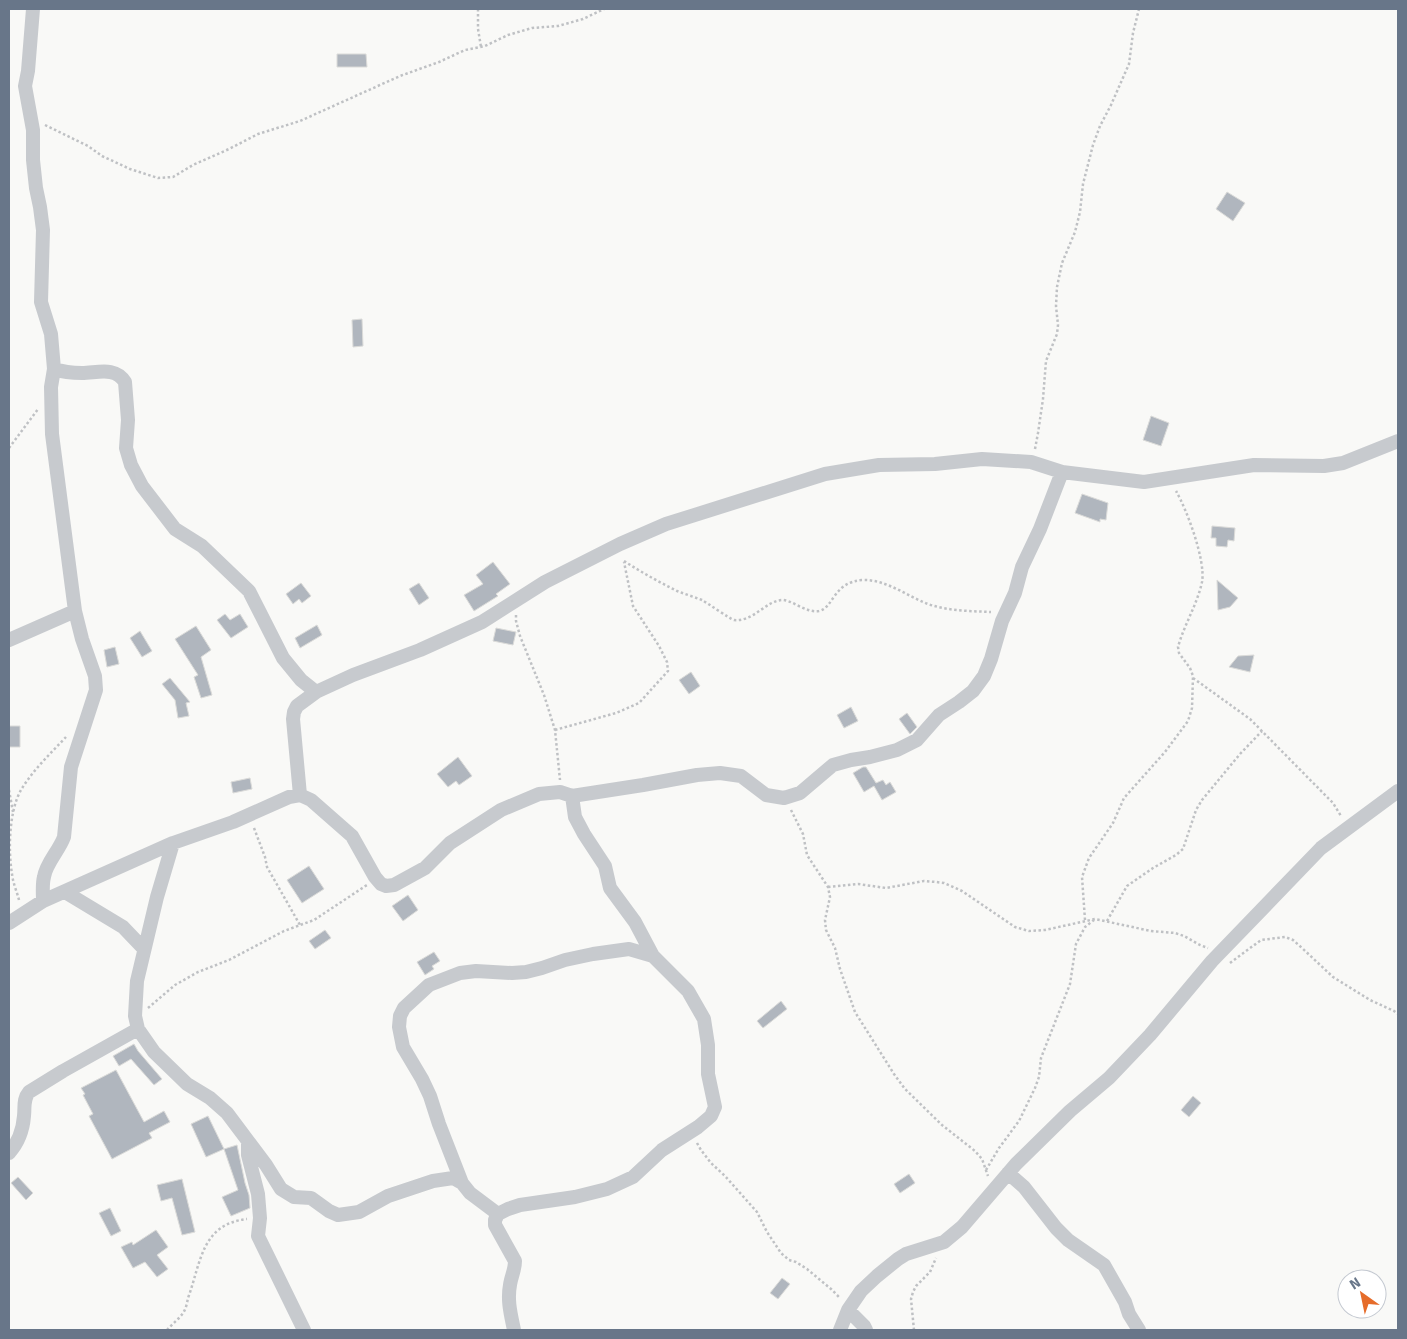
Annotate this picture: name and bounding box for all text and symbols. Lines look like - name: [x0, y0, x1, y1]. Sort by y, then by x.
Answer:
- north arrow: [1337, 1269, 1387, 1319]
- text: N: [1346, 1274, 1364, 1293]

